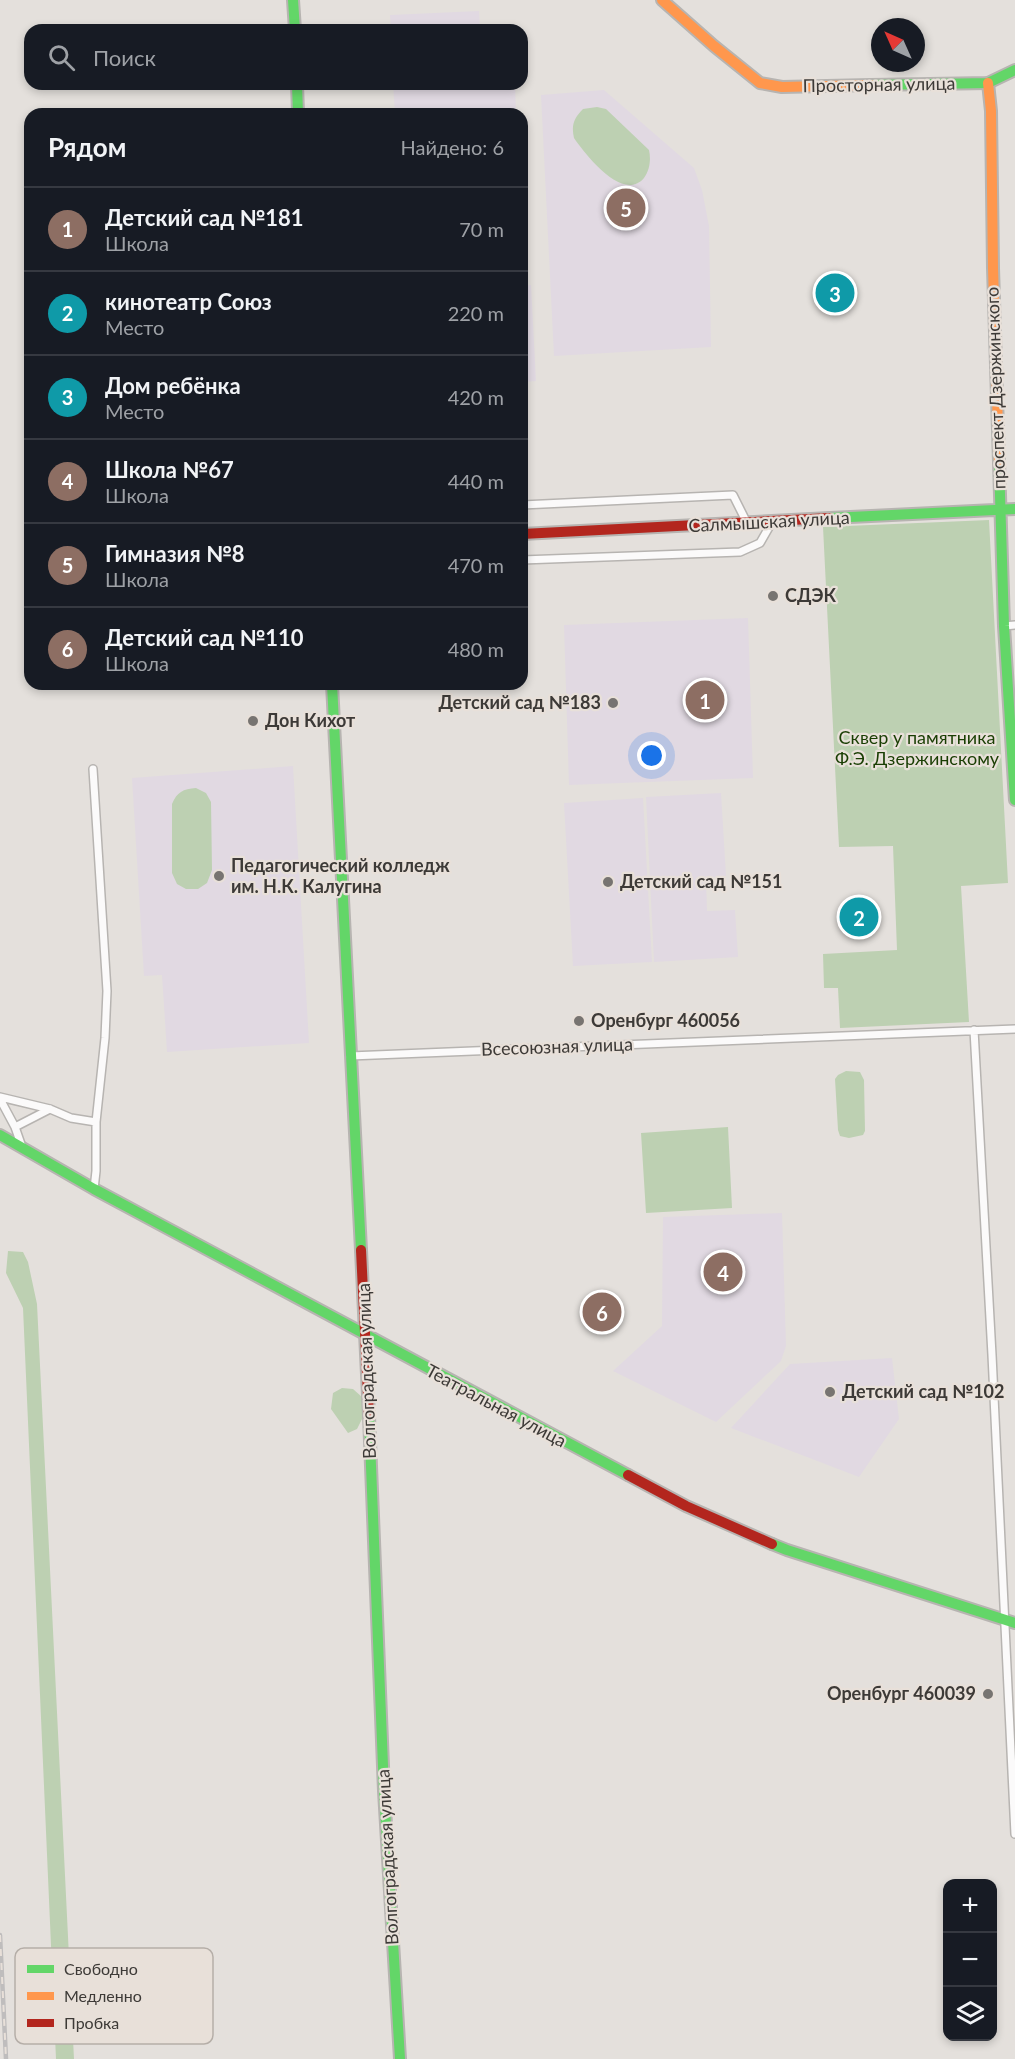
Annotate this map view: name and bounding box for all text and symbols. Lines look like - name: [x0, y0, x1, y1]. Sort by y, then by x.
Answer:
- north arrow: [871, 18, 925, 72]
- search box: [24, 24, 528, 90]
- icon: search: [45, 41, 78, 74]
- text: Поиск: [93, 44, 156, 71]
- street label: Просторная улица: [802, 72, 956, 96]
- text: Рядом: [48, 131, 126, 163]
- text: Найдено: 6: [401, 135, 504, 159]
- pin: 5: [606, 186, 646, 230]
- text: Детский сад №181: [105, 204, 304, 231]
- text: 1: [62, 217, 73, 241]
- text: 70 m: [459, 217, 504, 241]
- text: Школа: [105, 231, 169, 255]
- pin: 3: [816, 270, 854, 316]
- street label: проспект Дзержинского: [980, 286, 1010, 490]
- text: кинотеатр Союз: [105, 288, 272, 315]
- text: 2: [62, 301, 73, 325]
- text: 220 m: [448, 301, 504, 325]
- text: Место: [105, 315, 164, 339]
- text: Дом ребёнка: [105, 372, 241, 399]
- text: 3: [62, 385, 73, 409]
- text: 420 m: [448, 385, 504, 409]
- text: Место: [105, 399, 164, 423]
- text: Школа №67: [105, 456, 234, 483]
- text: 4: [62, 469, 73, 493]
- text: 440 m: [448, 469, 504, 493]
- text: Школа: [105, 483, 169, 507]
- street label: Салмышская улица: [688, 506, 850, 536]
- text: Гимназия №8: [105, 540, 245, 567]
- text: 5: [62, 553, 73, 577]
- text: 470 m: [448, 553, 504, 577]
- text: Школа: [105, 567, 169, 591]
- place label: СДЭК: [785, 584, 836, 606]
- marker: СДЭК: [766, 589, 780, 603]
- text: Детский сад №110: [105, 624, 304, 651]
- text: 6: [62, 637, 73, 661]
- text: 480 m: [448, 637, 504, 661]
- text: Школа: [105, 651, 169, 675]
- pin: 1: [686, 678, 724, 722]
- place label: Детский сад №183: [438, 691, 601, 713]
- marker: Детский сад №183: [606, 696, 620, 710]
- place label: Дон Кихот: [265, 709, 356, 731]
- marker: Дон Кихот: [246, 714, 260, 728]
- park label: Сквер у памятника Ф.Э. Дзержинскому: [835, 726, 1000, 769]
- your location: [637, 741, 666, 770]
- place label: Педагогический колледж им. Н.К. Калугина: [231, 854, 450, 897]
- marker: Педагогический колледж им. Н.К. Калугина: [212, 869, 226, 883]
- place label: Детский сад №151: [620, 870, 783, 892]
- marker: Детский сад №151: [601, 875, 615, 889]
- pin: 2: [840, 894, 878, 940]
- place label: Оренбург 460056: [591, 1009, 740, 1031]
- marker: Оренбург 460056: [572, 1014, 586, 1028]
- street label: Всесоюзная улица: [481, 1032, 633, 1060]
- pin: 4: [704, 1250, 742, 1294]
- street label: Волгоградская улица: [352, 1283, 380, 1459]
- pin: 6: [582, 1290, 622, 1334]
- street label: Театральная улица: [423, 1359, 570, 1451]
- place label: Детский сад №102: [842, 1380, 1005, 1402]
- marker: Детский сад №102: [823, 1385, 837, 1399]
- place label: Оренбург 460039: [827, 1682, 976, 1704]
- marker: Оренбург 460039: [981, 1687, 995, 1701]
- street label: Волгоградская улица: [371, 1769, 403, 1946]
- map controls: [943, 1879, 997, 2041]
- button: +: [943, 1879, 997, 1933]
- button: −: [943, 1933, 997, 1987]
- legend: [15, 1948, 213, 2044]
- text: Свободно: [64, 1959, 138, 1978]
- text: Медленно: [64, 1986, 142, 2005]
- button: layers: [943, 1987, 997, 2041]
- text: Пробка: [64, 2013, 119, 2032]

